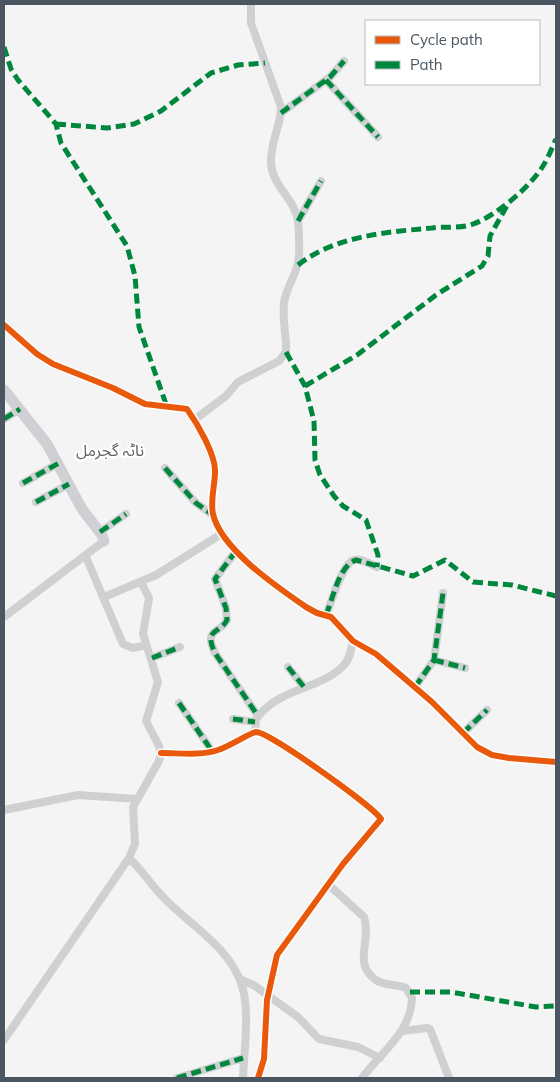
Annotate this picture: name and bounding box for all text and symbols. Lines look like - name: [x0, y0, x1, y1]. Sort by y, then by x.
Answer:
- legend: [365, 20, 540, 85]
- text: Cycle path: [410, 30, 483, 49]
- text: Path: [410, 55, 442, 74]
- district label: ناٹہ گجرمل: [76, 440, 144, 460]

